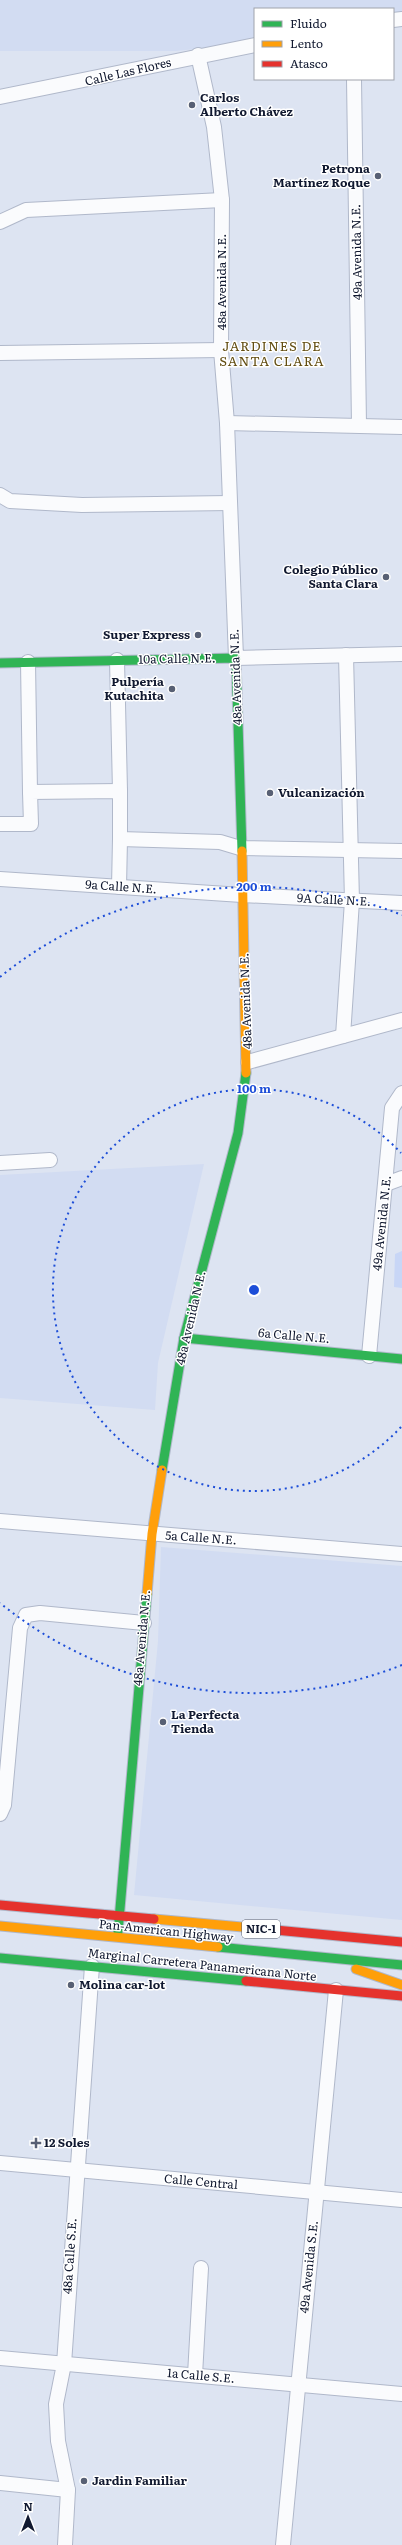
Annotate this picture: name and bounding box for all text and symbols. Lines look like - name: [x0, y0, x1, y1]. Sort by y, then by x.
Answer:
- legend: [254, 8, 394, 80]
- text: Fluido: [290, 14, 327, 32]
- text: Lento: [290, 34, 323, 52]
- street label: Calle Las Flores: [83, 52, 173, 90]
- text: Atasco: [290, 54, 328, 72]
- place label: Carlos Alberto Chávez: [200, 88, 293, 120]
- marker: Carlos Alberto Chávez: [187, 100, 197, 110]
- place label: Petrona Martínez Roque: [273, 159, 370, 191]
- marker: Petrona Martínez Roque: [373, 171, 383, 181]
- street label: 49a Avenida N.E.: [346, 204, 366, 300]
- street label: 48a Avenida N.E.: [212, 234, 230, 330]
- district label: JARDINES DE SANTA CLARA: [219, 336, 325, 370]
- place label: Colegio Público Santa Clara: [284, 560, 378, 592]
- marker: Colegio Público Santa Clara: [381, 572, 391, 582]
- place label: Super Express: [103, 625, 190, 643]
- street label: 48a Avenida N.E.: [224, 629, 246, 725]
- marker: Super Express: [193, 630, 203, 640]
- street label: 10a Calle N.E.: [138, 648, 216, 668]
- place label: Pulpería Kutachita: [104, 672, 164, 704]
- marker: Pulpería Kutachita: [167, 684, 177, 694]
- place label: Vulcanización: [278, 783, 365, 801]
- marker: Vulcanización: [265, 788, 275, 798]
- street label: 9a Calle N.E.: [85, 875, 158, 897]
- text: 200 m: [236, 877, 272, 895]
- street label: 9A Calle N.E.: [297, 888, 372, 910]
- street label: 48a Avenida N.E.: [234, 953, 256, 1049]
- text: 100 m: [237, 1079, 271, 1097]
- street label: 49a Avenida N.E.: [367, 1174, 395, 1272]
- street label: 48a Avenida N.E.: [170, 1269, 210, 1367]
- centre of rings: [247, 1283, 261, 1297]
- street label: 6a Calle N.E.: [257, 1323, 331, 1347]
- street label: 5a Calle N.E.: [165, 1526, 237, 1548]
- street label: 48a Avenida N.E.: [128, 1589, 154, 1687]
- place label: La Perfecta Tienda: [171, 1705, 239, 1737]
- marker: La Perfecta Tienda: [158, 1717, 168, 1727]
- street label: Pan-American Highway: [98, 1914, 234, 1946]
- road number: NIC-1: [242, 1920, 280, 1938]
- street label: Marginal Carretera Panamericana Norte: [87, 1943, 317, 1985]
- place label: Molina car-lot: [79, 1975, 166, 1993]
- marker: Molina car-lot: [66, 1980, 76, 1990]
- place label: 12 Soles: [44, 2133, 90, 2151]
- marker: 12 Soles: [31, 2138, 41, 2148]
- street label: Calle Central: [163, 2169, 239, 2193]
- street label: 48a Calle S.E.: [57, 2217, 81, 2295]
- street label: 49a Avenida S.E.: [294, 2220, 322, 2314]
- street label: 1a Calle S.E.: [167, 2363, 236, 2387]
- place label: Jardin Familiar: [92, 2471, 188, 2489]
- marker: Jardin Familiar: [79, 2476, 89, 2486]
- north arrow: [8, 2497, 48, 2537]
- text: N: [23, 2498, 33, 2514]

